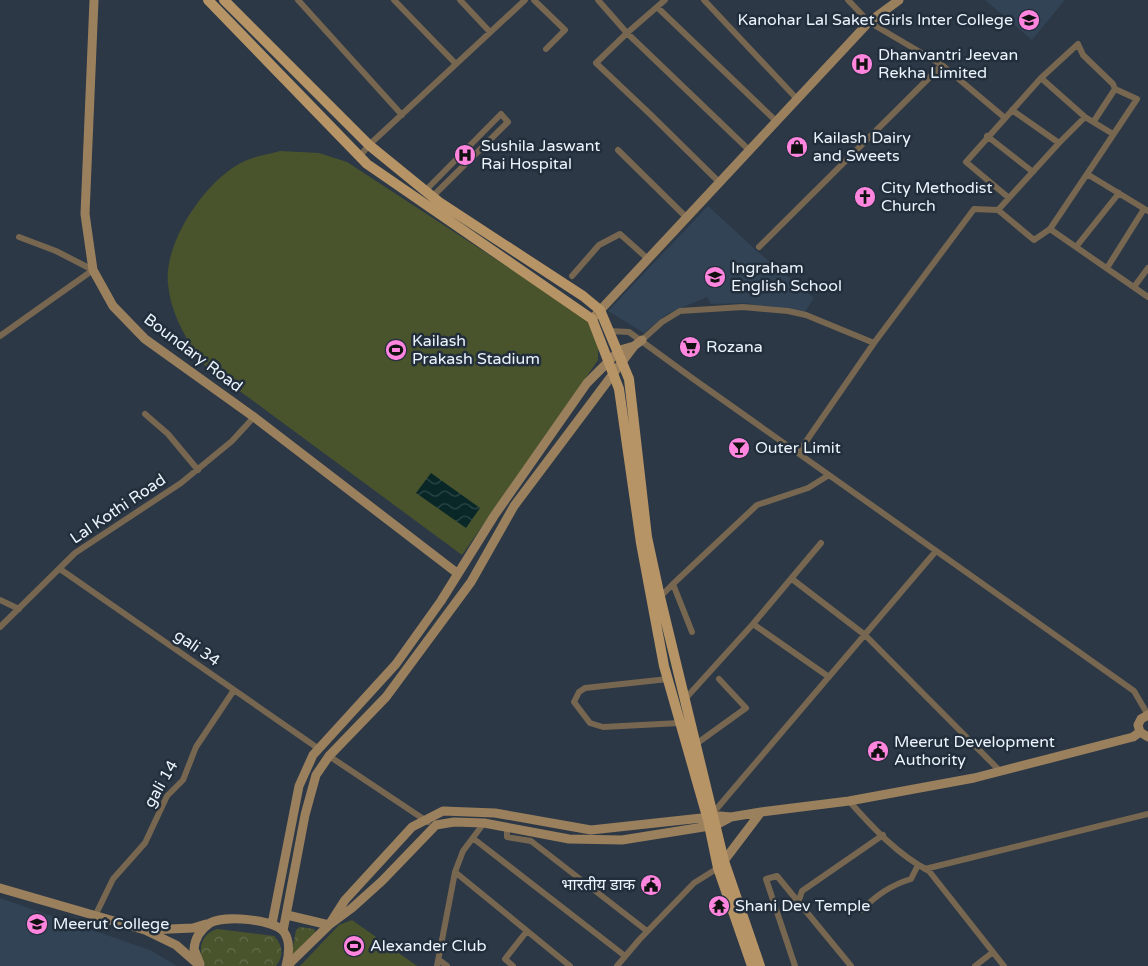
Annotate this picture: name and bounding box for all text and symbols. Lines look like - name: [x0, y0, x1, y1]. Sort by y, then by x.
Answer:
- school or university icon: Kanohar Lal Saket Girls Inter College: [1017, 8, 1041, 32]
- place label: Kanohar Lal Saket Girls Inter College: [738, 10, 1013, 30]
- place label: Dhanvantri Jeevan Rekha Limited: [878, 45, 1018, 83]
- hospital icon: Dhanvantri Jeevan Rekha Limited: [850, 52, 874, 76]
- place label: Kailash Dairy and Sweets: [813, 128, 911, 166]
- shop icon: Kailash Dairy and Sweets: [785, 135, 809, 159]
- place label: Sushila Jaswant Rai Hospital: [481, 136, 600, 174]
- hospital icon: Sushila Jaswant Rai Hospital: [453, 143, 477, 167]
- place label: City Methodist Church: [881, 178, 993, 216]
- church icon: City Methodist Church: [853, 185, 877, 209]
- place label: Ingraham English School: [731, 258, 842, 296]
- school or university icon: Ingraham English School: [703, 265, 727, 289]
- street label: Boundary Road: [140, 309, 246, 397]
- place label: Kailash Prakash Stadium: [412, 331, 540, 369]
- supermarket icon: Rozana: [678, 335, 702, 359]
- place label: Rozana: [706, 337, 763, 357]
- sports icon: Kailash Prakash Stadium: [384, 338, 408, 362]
- bar icon: Outer Limit: [727, 436, 751, 460]
- place label: Outer Limit: [755, 438, 841, 458]
- street label: Lal Kothi Road: [66, 470, 170, 548]
- street label: gali 34: [170, 625, 224, 671]
- place label: Meerut Development Authority: [894, 732, 1055, 770]
- public building icon: Meerut Development Authority: [866, 739, 890, 763]
- street label: gali 14: [140, 757, 182, 811]
- public building icon: भारतीय डाक: [639, 873, 663, 897]
- place label: भारतीय डाक: [561, 875, 636, 895]
- temple icon: Shani Dev Temple: [707, 894, 731, 918]
- place label: Shani Dev Temple: [735, 896, 870, 916]
- school or university icon: Meerut College: [25, 912, 49, 936]
- place label: Meerut College: [53, 914, 169, 934]
- sports icon: Alexander Club: [342, 934, 366, 958]
- place label: Alexander Club: [370, 936, 487, 956]

